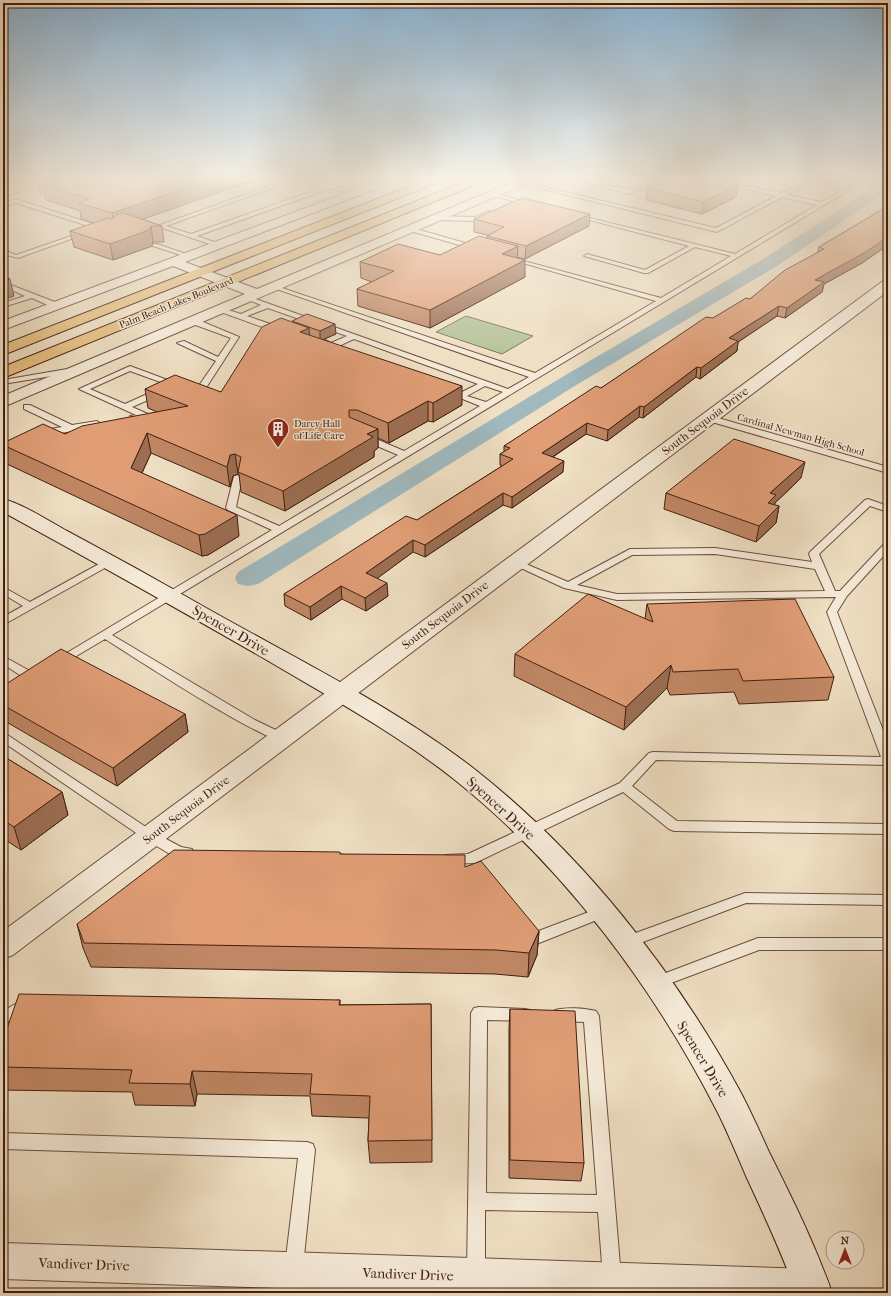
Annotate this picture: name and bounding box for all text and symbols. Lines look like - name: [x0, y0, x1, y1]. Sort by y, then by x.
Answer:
- street label: Palm Beach Lakes Boulevard: [117, 274, 236, 331]
- street label: South Sequoia Drive: [659, 384, 751, 458]
- street label: Cardinal Newman High School: [736, 411, 866, 459]
- building icon: Darcy Hall of Life Care: [265, 416, 291, 449]
- place label: Darcy Hall of Life Care: [294, 418, 344, 442]
- street label: South Sequoia Drive: [399, 578, 491, 652]
- street label: Spencer Drive: [189, 602, 272, 659]
- street label: South Sequoia Drive: [140, 773, 232, 847]
- street label: Spencer Drive: [463, 773, 538, 844]
- street label: Spencer Drive: [673, 1018, 732, 1101]
- north arrow: [825, 1230, 865, 1270]
- text: N: [841, 1234, 850, 1247]
- street label: Vandiver Drive: [37, 1254, 130, 1275]
- street label: Vandiver Drive: [361, 1264, 454, 1285]

